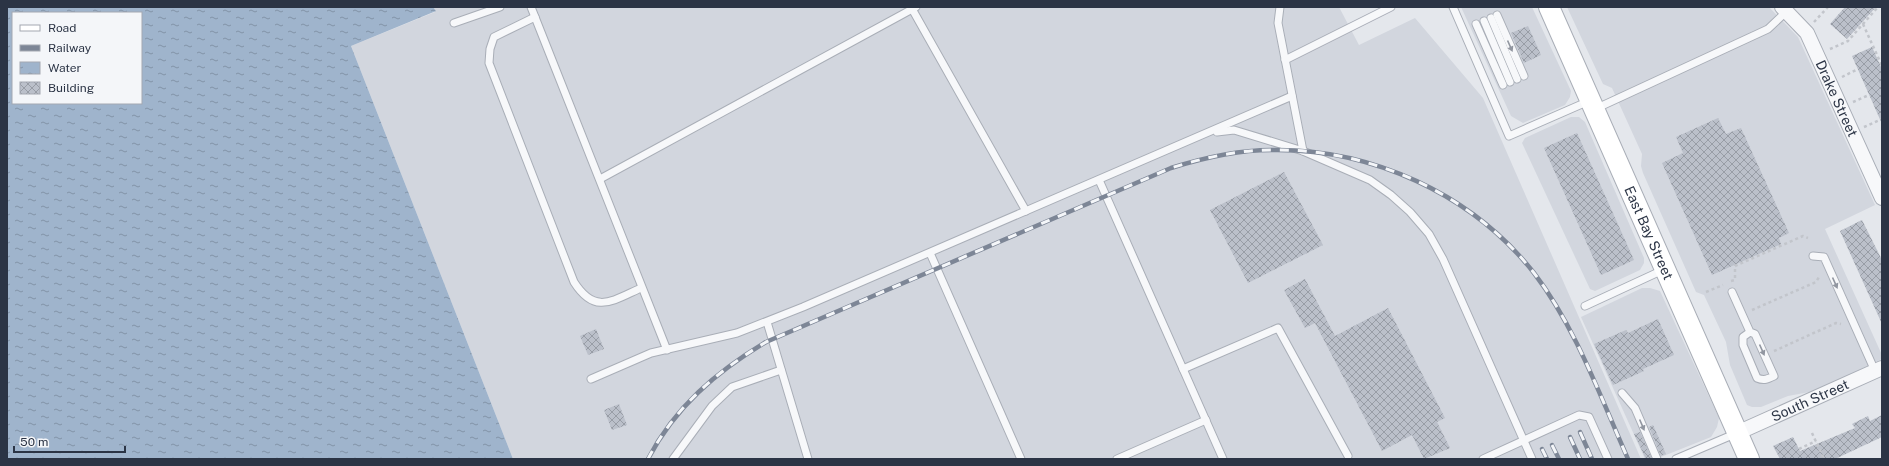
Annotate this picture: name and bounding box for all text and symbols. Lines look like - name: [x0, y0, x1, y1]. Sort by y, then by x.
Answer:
- legend: [12, 12, 142, 104]
- text: Road: [48, 21, 76, 35]
- one-way arrow: [1507, 40, 1513, 51]
- text: Railway: [48, 41, 92, 55]
- street label: Drake Street: [1812, 58, 1861, 139]
- text: Water: [48, 61, 82, 75]
- text: Building: [48, 81, 94, 95]
- street label: East Bay Street: [1621, 184, 1677, 282]
- one-way arrow: [1832, 277, 1838, 288]
- one-way arrow: [1759, 344, 1765, 355]
- street label: South Street: [1769, 376, 1851, 425]
- one-way arrow: [1639, 419, 1645, 430]
- scale bar: [14, 428, 125, 454]
- text: 50 m: [20, 435, 48, 449]

